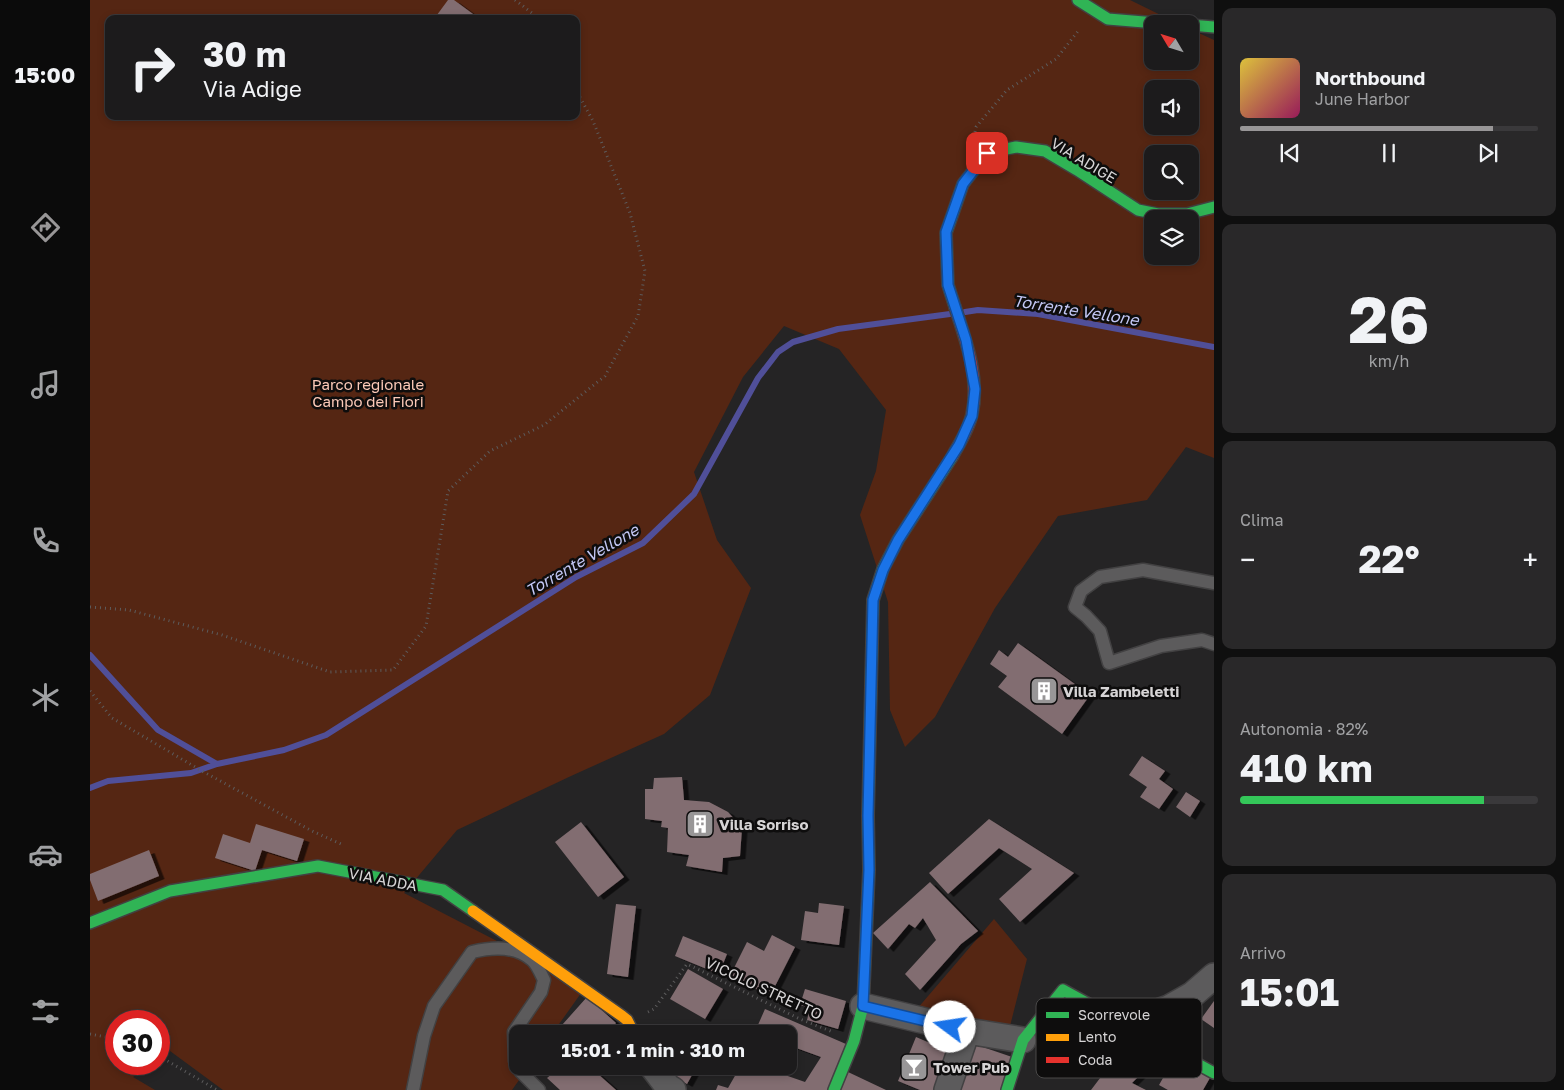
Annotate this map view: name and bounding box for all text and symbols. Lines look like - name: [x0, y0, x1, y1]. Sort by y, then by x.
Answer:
- north arrow: [1144, 15, 1199, 70]
- map controls: [1144, 15, 1199, 265]
- text: 30 m: [203, 33, 286, 75]
- icon: right: [120, 35, 185, 100]
- text: 15:00: [15, 61, 75, 88]
- text: Northbound: [1315, 66, 1425, 89]
- text: Via Adige: [203, 75, 302, 102]
- button: sound: [1144, 80, 1199, 135]
- text: June Harbor: [1315, 89, 1410, 109]
- pin: [966, 132, 1008, 174]
- street label: VIA ADIGE: [1048, 133, 1120, 187]
- icon: arrive: [973, 139, 1001, 167]
- icon: previous: [1276, 139, 1304, 167]
- icon: pause: [1375, 139, 1403, 167]
- icon: next: [1474, 139, 1502, 167]
- button: search: [1144, 145, 1199, 200]
- icon: directions: [28, 210, 63, 245]
- button: layers: [1144, 210, 1199, 265]
- text: 26: [1349, 279, 1429, 357]
- water label: Torrente Vellone: [1012, 290, 1142, 330]
- text: km/h: [1369, 351, 1409, 371]
- icon: music: [28, 367, 63, 402]
- park label: Parco regionale Campo dei Fiori: [312, 375, 425, 410]
- text: Clima: [1240, 510, 1284, 530]
- water label: Torrente Vellone: [522, 519, 643, 600]
- icon: phone: [28, 523, 63, 558]
- text: 22°: [1358, 536, 1420, 581]
- text: −: [1240, 543, 1255, 576]
- text: +: [1523, 543, 1538, 576]
- building icon: Villa Zambeletti: [1029, 676, 1059, 706]
- icon: climate: [28, 680, 63, 715]
- place label: Villa Zambeletti: [1063, 682, 1179, 700]
- text: Autonomia · 82%: [1240, 719, 1368, 739]
- text: 410 km: [1240, 745, 1373, 790]
- building icon: Villa Sorriso: [685, 809, 715, 839]
- place label: Villa Sorriso: [719, 815, 809, 833]
- icon: car: [28, 837, 63, 872]
- street label: VIA ADDA: [347, 864, 419, 894]
- text: Arrivo: [1240, 943, 1286, 963]
- street label: VICOLO STRETTO: [703, 953, 825, 1023]
- text: 15:01: [1240, 969, 1339, 1014]
- icon: filters: [28, 994, 63, 1029]
- legend: [1036, 998, 1202, 1078]
- position arrow: [923, 1000, 975, 1052]
- text: Scorrevole: [1078, 1006, 1150, 1023]
- speed limit sign: 30: [105, 1010, 170, 1075]
- text: Lento: [1078, 1028, 1116, 1045]
- text: 15:01 · 1 min · 310 m: [561, 1038, 745, 1061]
- text: Coda: [1078, 1051, 1112, 1068]
- bar icon: Tower Pub: [899, 1052, 929, 1082]
- place label: Tower Pub: [933, 1058, 1010, 1076]

